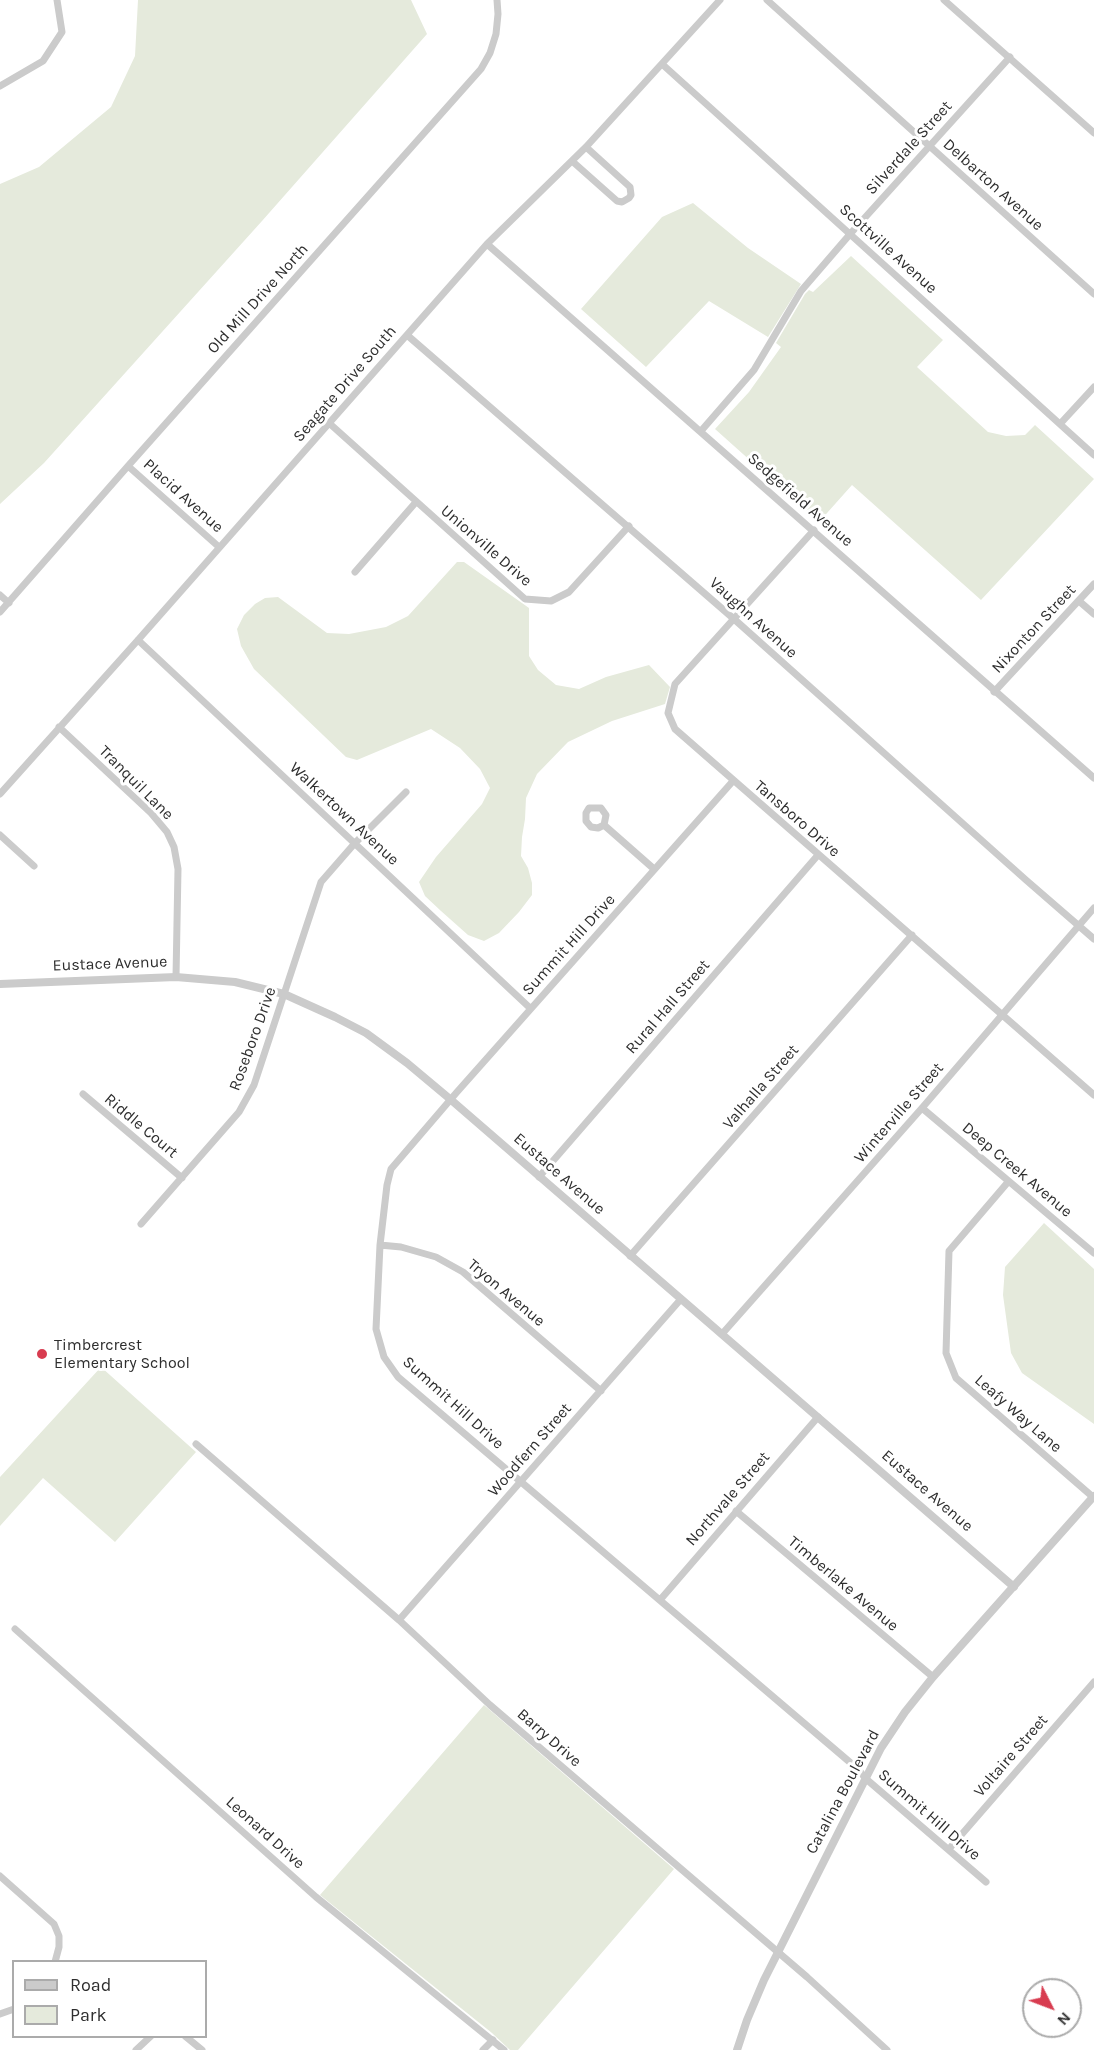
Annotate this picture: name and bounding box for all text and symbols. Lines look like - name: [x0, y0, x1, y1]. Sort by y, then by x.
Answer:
- street label: Silverdale Street: [862, 97, 956, 199]
- street label: Delbarton Avenue: [939, 135, 1047, 235]
- street label: Scottville Avenue: [835, 200, 941, 298]
- street label: Old Mill Drive North: [204, 240, 312, 358]
- street label: Seagate Drive South: [289, 322, 401, 446]
- street label: Sedgefield Avenue: [743, 449, 857, 551]
- street label: Placid Avenue: [139, 455, 227, 537]
- street label: Unionville Drive: [437, 501, 535, 591]
- street label: Vaughn Avenue: [705, 573, 801, 663]
- street label: Nixonton Street: [988, 581, 1080, 677]
- street label: Tranquil Lane: [95, 742, 177, 824]
- street label: Walkertown Avenue: [285, 758, 403, 870]
- street label: Tansboro Drive: [750, 777, 844, 861]
- street label: Summit Hill Drive: [519, 890, 619, 1000]
- street label: Eustace Avenue: [52, 952, 168, 976]
- street label: Rural Hall Street: [622, 956, 714, 1058]
- street label: Roseboro Drive: [225, 984, 281, 1094]
- street label: Valhalla Street: [719, 1041, 803, 1133]
- street label: Winterville Street: [850, 1059, 948, 1167]
- street label: Riddle Court: [100, 1090, 182, 1162]
- street label: Deep Creek Avenue: [958, 1118, 1076, 1222]
- street label: Eustace Avenue: [509, 1129, 609, 1219]
- street label: Tryon Avenue: [463, 1255, 549, 1331]
- place label: Timbercrest Elementary School: [54, 1335, 190, 1373]
- marker: Timbercrest Elementary School: [35, 1347, 49, 1361]
- street label: Summit Hill Drive: [398, 1353, 508, 1453]
- street label: Leafy Way Lane: [970, 1371, 1066, 1457]
- street label: Woodfern Street: [484, 1399, 576, 1501]
- street label: Eustace Avenue: [877, 1446, 977, 1536]
- street label: Northvale Street: [682, 1448, 774, 1550]
- street label: Timberlake Avenue: [784, 1532, 902, 1636]
- street label: Barry Drive: [513, 1705, 585, 1771]
- street label: Voltaire Street: [970, 1711, 1052, 1801]
- street label: Catalina Boulevard: [802, 1727, 884, 1857]
- street label: Summit Hill Drive: [874, 1765, 984, 1865]
- street label: Leonard Drive: [222, 1793, 308, 1873]
- legend: [12, 1960, 207, 2038]
- text: Road: [70, 1974, 111, 1996]
- north arrow: [1022, 1978, 1082, 2038]
- text: Park: [70, 2004, 107, 2026]
- text: N: [1053, 2008, 1075, 2030]

